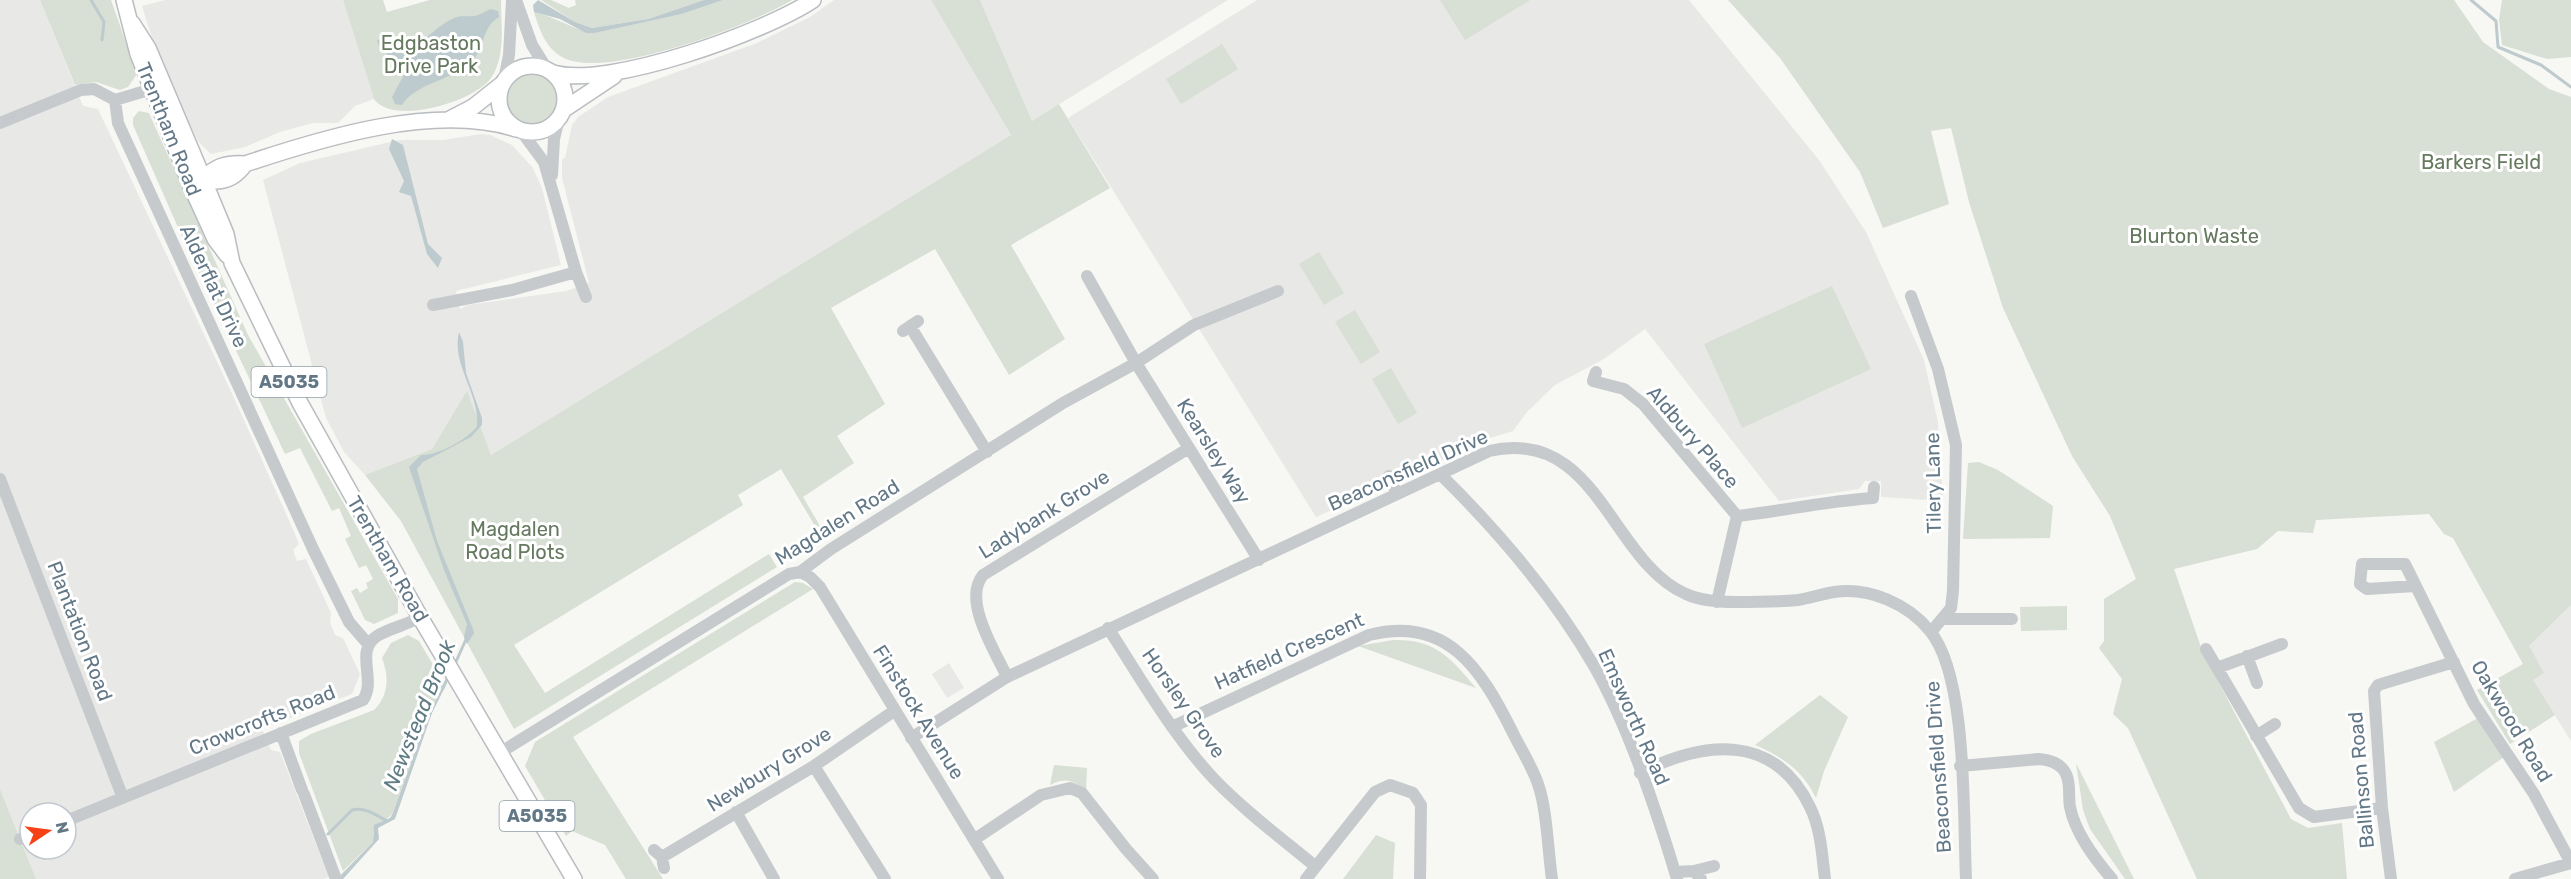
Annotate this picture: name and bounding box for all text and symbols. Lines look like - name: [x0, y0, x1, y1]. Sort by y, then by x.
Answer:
- park label: Edgbaston Drive Park: [381, 31, 481, 78]
- street label: Trentham Road: [131, 59, 207, 199]
- park label: Barkers Field: [2421, 150, 2541, 174]
- street label: Alderflat Drive: [175, 221, 253, 351]
- park label: Blurton Waste: [2129, 224, 2259, 248]
- road number: A5035: [252, 367, 326, 397]
- street label: Aldbury Place: [1642, 381, 1744, 493]
- street label: Kearsley Way: [1172, 394, 1256, 508]
- street label: Beaconsfield Drive: [1324, 424, 1492, 516]
- street label: Tilery Lane: [1920, 432, 1946, 534]
- street label: Ladybank Grove: [974, 464, 1114, 564]
- street label: Magdalen Road: [770, 474, 904, 570]
- street label: Trentham Road: [342, 492, 434, 626]
- park label: Magdalen Road Plots: [465, 517, 565, 564]
- street label: Plantation Road: [42, 558, 118, 704]
- street label: Hatfield Crescent: [1211, 607, 1368, 695]
- water label: Newstead Brook: [377, 635, 461, 794]
- street label: Finstock Avenue: [868, 640, 970, 784]
- street label: Horsley Grove: [1137, 643, 1231, 763]
- street label: Emsworth Road: [1593, 645, 1675, 789]
- street label: Oakwood Road: [2466, 656, 2558, 786]
- street label: Crowcrofts Road: [185, 680, 339, 760]
- street label: Beaconsfield Drive: [1920, 680, 1956, 854]
- street label: Ballinson Road: [2343, 711, 2379, 849]
- street label: Newbury Grove: [702, 721, 836, 817]
- north arrow: [18, 801, 78, 861]
- road number: A5035: [500, 801, 574, 831]
- text: N: [52, 820, 73, 835]

